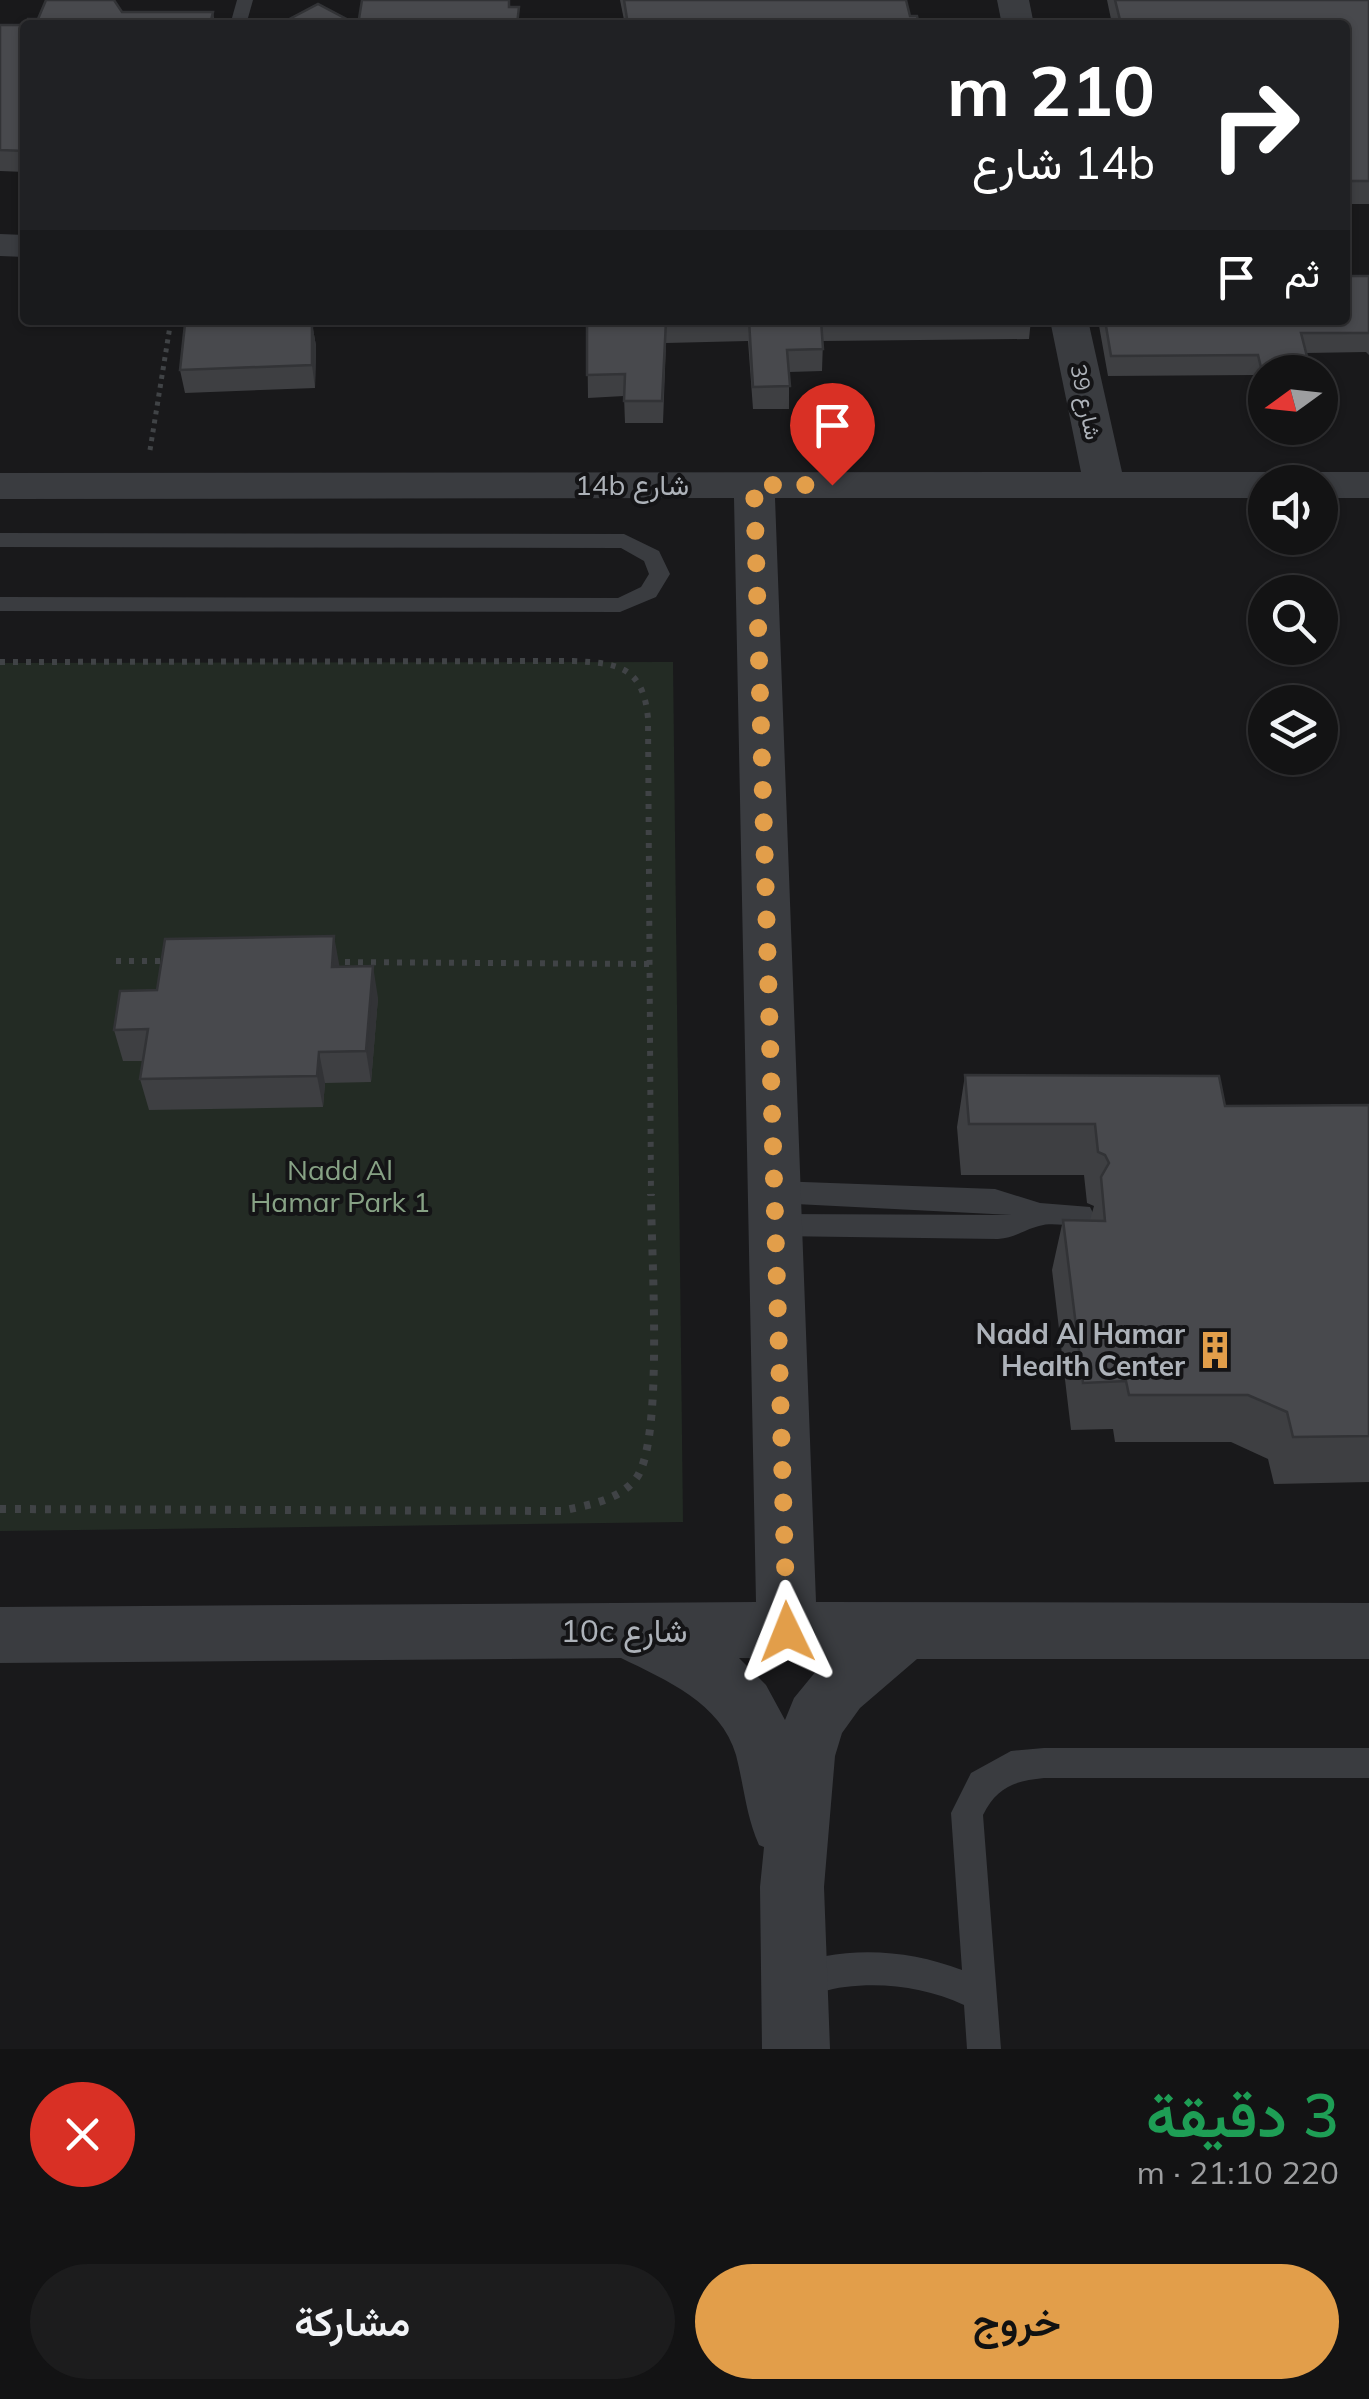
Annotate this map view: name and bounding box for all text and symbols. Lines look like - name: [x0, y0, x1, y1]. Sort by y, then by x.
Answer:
- text: 210 m: [947, 46, 1155, 134]
- icon: right: [1190, 60, 1320, 190]
- text: 14b شارع: [972, 134, 1155, 190]
- text: ثم: [1284, 249, 1320, 297]
- icon: arrive: [1209, 250, 1264, 305]
- north arrow: [1248, 355, 1338, 445]
- map controls: [1248, 355, 1338, 775]
- street label: شارع 39: [1063, 362, 1108, 442]
- pin: [790, 383, 875, 486]
- icon: arrive: [805, 398, 860, 453]
- button: sound: [1248, 465, 1338, 555]
- street label: 14b شارع: [575, 467, 689, 504]
- button: search: [1248, 575, 1338, 665]
- button: layers: [1248, 685, 1338, 775]
- park label: Nadd Al Hamar Park 1: [250, 1152, 430, 1219]
- place label: Nadd Al Hamar Health Center: [976, 1316, 1185, 1383]
- building icon: Nadd Al Hamar Health Center: [1194, 1329, 1236, 1371]
- position arrow: [735, 1580, 839, 1684]
- street label: 10c شارع: [561, 1610, 687, 1653]
- text: 3 دقيقة: [1146, 2077, 1339, 2152]
- button: close: [30, 2082, 135, 2187]
- text: 220 m · 21:10: [1137, 2152, 1339, 2192]
- button: مشاركة: [30, 2264, 675, 2379]
- button: خروج: [695, 2264, 1339, 2379]

